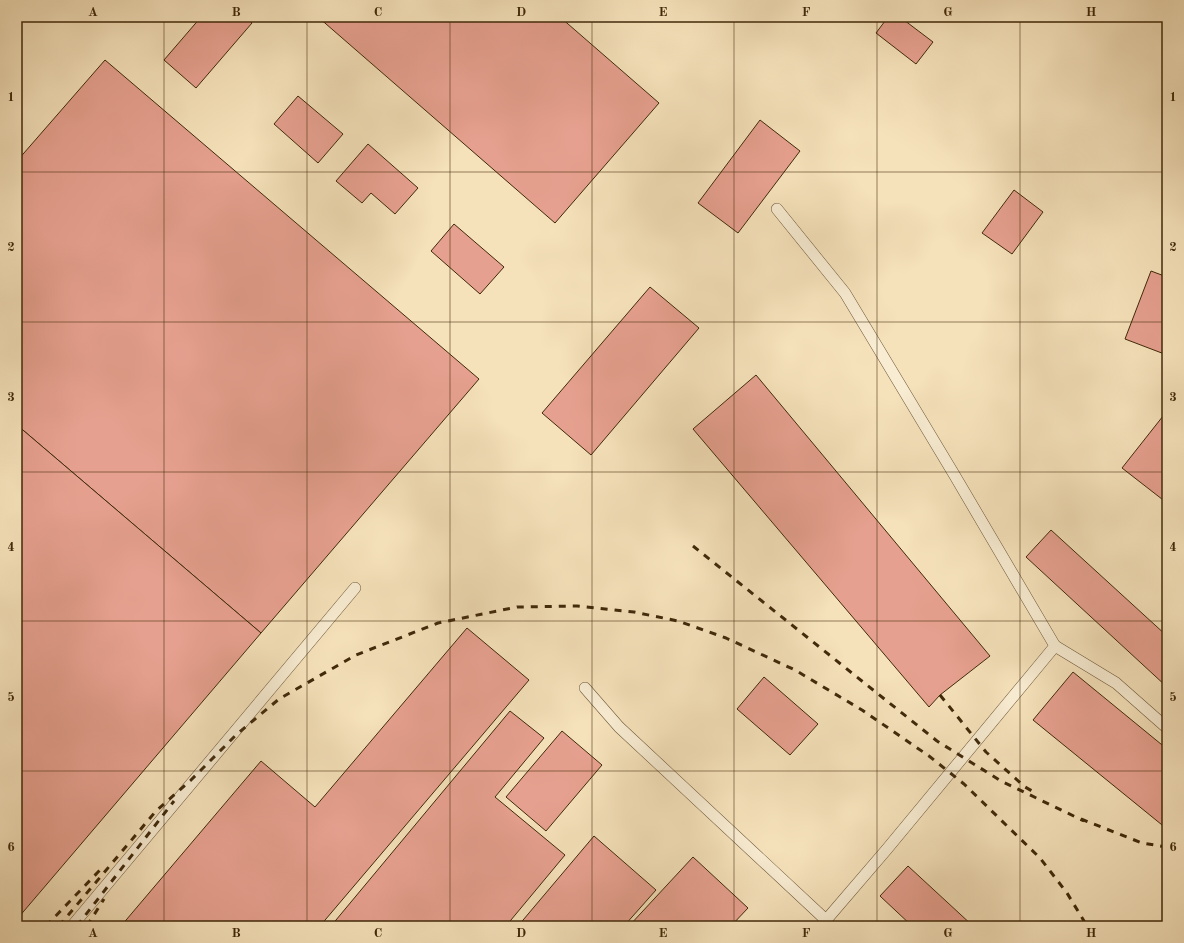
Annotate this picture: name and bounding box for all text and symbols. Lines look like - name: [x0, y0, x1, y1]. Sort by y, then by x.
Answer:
- text: A: [88, 6, 98, 19]
- text: B: [231, 6, 241, 19]
- text: C: [374, 6, 382, 19]
- text: D: [516, 6, 526, 19]
- text: E: [659, 6, 668, 19]
- text: F: [802, 6, 811, 19]
- text: G: [943, 6, 953, 19]
- text: H: [1086, 6, 1097, 19]
- text: 1: [7, 91, 15, 104]
- text: 1: [1169, 91, 1177, 104]
- text: 2: [7, 241, 15, 254]
- text: 2: [1169, 241, 1177, 254]
- text: 3: [7, 391, 15, 404]
- text: 3: [1169, 391, 1177, 404]
- text: 4: [7, 541, 15, 554]
- text: 4: [1169, 541, 1177, 554]
- text: 5: [7, 691, 15, 704]
- text: 5: [1169, 691, 1177, 704]
- text: 6: [7, 841, 15, 854]
- text: 6: [1169, 841, 1177, 854]
- text: A: [88, 927, 98, 940]
- text: B: [231, 927, 241, 940]
- text: C: [374, 927, 382, 940]
- text: D: [516, 927, 526, 940]
- text: E: [659, 927, 668, 940]
- text: F: [802, 927, 811, 940]
- text: G: [943, 927, 953, 940]
- text: H: [1086, 927, 1097, 940]

